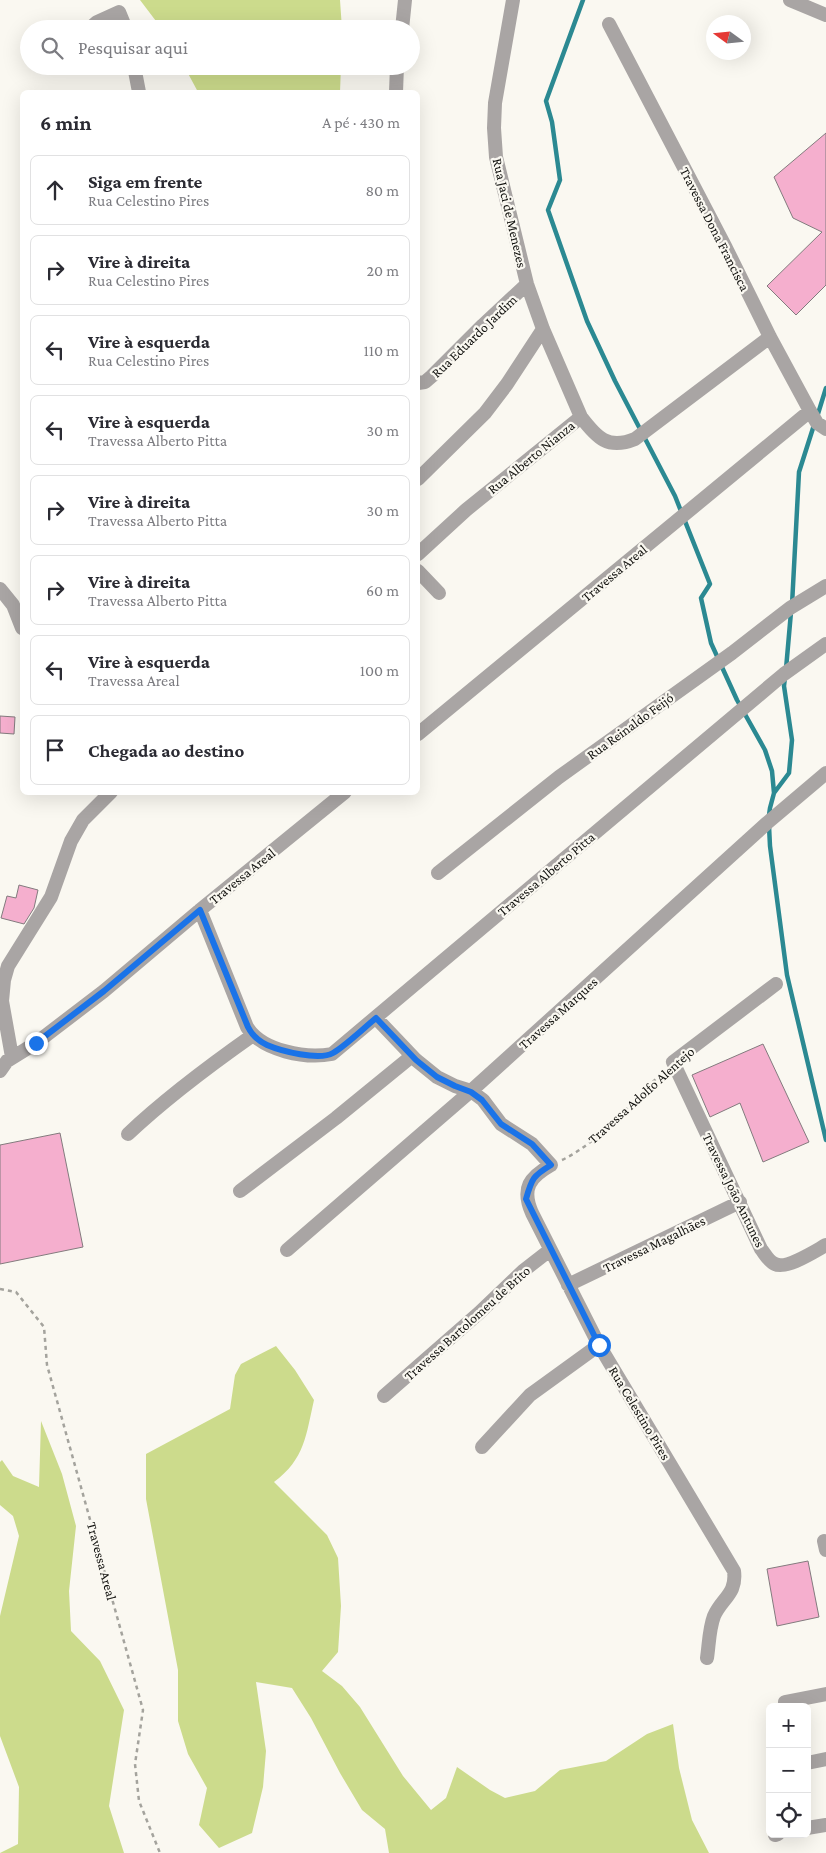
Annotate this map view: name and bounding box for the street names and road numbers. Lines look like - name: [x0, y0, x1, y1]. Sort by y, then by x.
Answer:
- street label: Rua Jaci de Menezes: [490, 157, 530, 269]
- street label: Travessa Dona Francisca: [677, 164, 753, 294]
- street label: Rua Eduardo Jardim: [428, 291, 520, 381]
- street label: Rua Alberto Nianza: [484, 417, 578, 497]
- street label: Travessa Areal: [578, 541, 650, 605]
- street label: Rua Reinaldo Feijó: [584, 689, 677, 764]
- street label: Travessa Alberto Pitta: [494, 828, 598, 919]
- street label: Travessa Areal: [206, 844, 278, 907]
- street label: Travessa Marques: [515, 973, 601, 1053]
- street label: Travessa Adolfo Alentejo: [585, 1043, 698, 1148]
- street label: Travessa João Antunes: [699, 1130, 769, 1250]
- street label: Travessa Magalhães: [600, 1212, 708, 1276]
- street label: Travessa Bartolomeu de Brito: [401, 1262, 533, 1384]
- street label: Rua Celestino Pires: [606, 1363, 674, 1463]
- street label: Travessa Areal: [84, 1520, 120, 1602]

